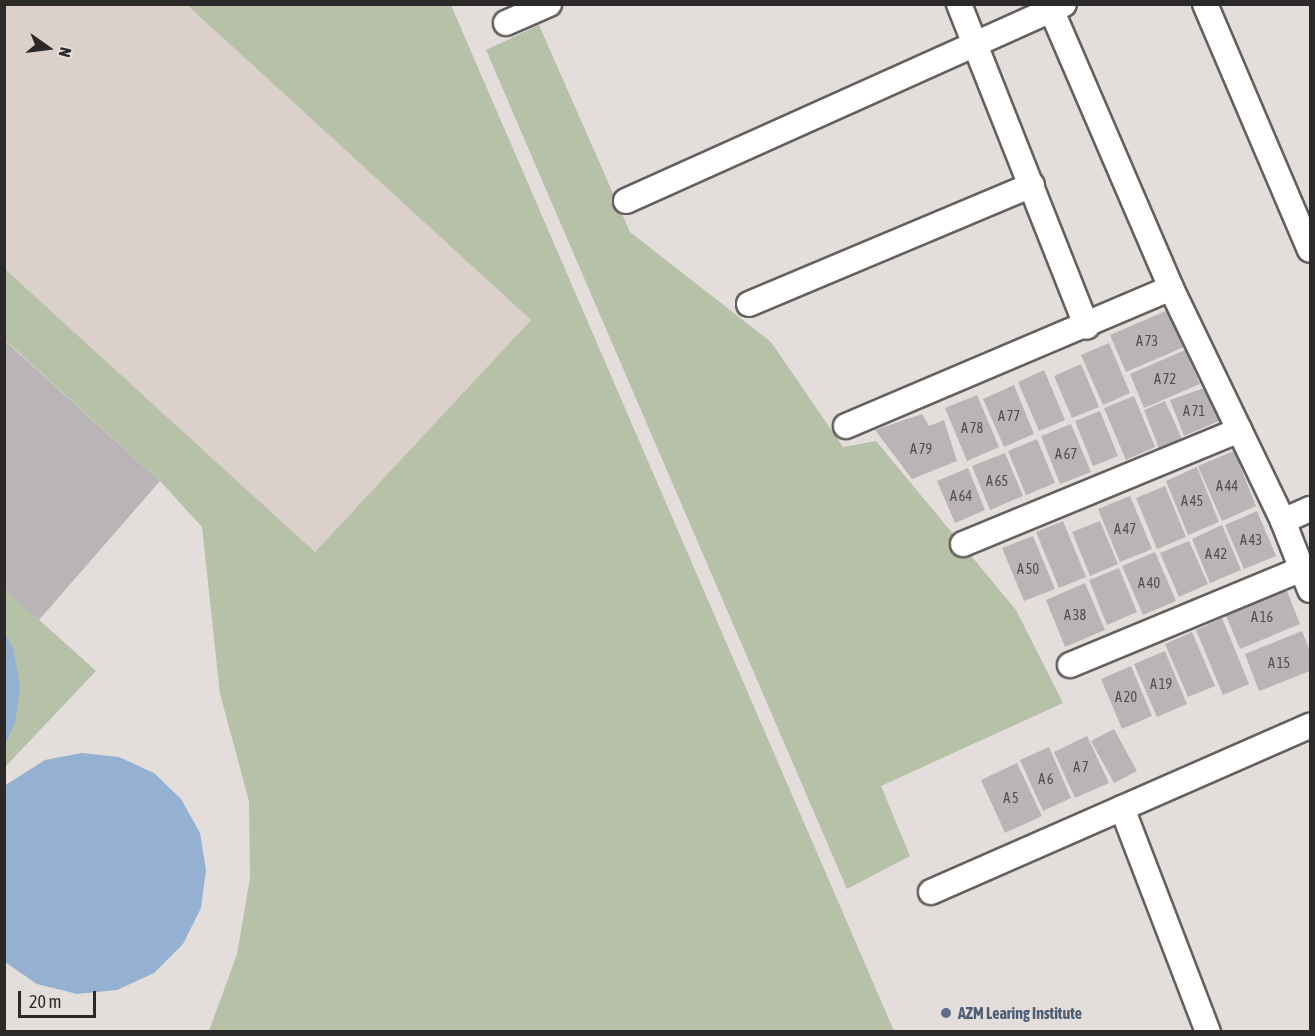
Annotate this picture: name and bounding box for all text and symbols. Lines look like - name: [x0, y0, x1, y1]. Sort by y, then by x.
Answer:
- north arrow: [18, 18, 78, 78]
- text: N: [56, 46, 75, 59]
- house number: A 73: [1136, 333, 1158, 349]
- house number: A 72: [1154, 371, 1176, 387]
- house number: A 71: [1183, 403, 1205, 419]
- house number: A 77: [998, 408, 1020, 424]
- house number: A 78: [961, 420, 983, 436]
- house number: A 79: [910, 441, 932, 457]
- house number: A 67: [1055, 446, 1077, 462]
- house number: A 65: [986, 473, 1008, 489]
- house number: A 44: [1216, 478, 1238, 494]
- house number: A 64: [950, 488, 972, 504]
- house number: A 45: [1181, 493, 1203, 509]
- house number: A 47: [1114, 521, 1136, 537]
- house number: A 43: [1240, 532, 1262, 548]
- house number: A 42: [1205, 546, 1227, 562]
- house number: A 50: [1017, 561, 1039, 577]
- house number: A 40: [1138, 575, 1160, 591]
- house number: A 38: [1064, 607, 1086, 623]
- house number: A 16: [1251, 609, 1273, 625]
- house number: A 15: [1268, 655, 1290, 671]
- house number: A 19: [1150, 676, 1172, 692]
- house number: A 20: [1115, 689, 1137, 705]
- house number: A 7: [1073, 759, 1089, 775]
- house number: A 6: [1038, 771, 1054, 787]
- house number: A 5: [1003, 790, 1019, 806]
- scale bar: [21, 979, 99, 1017]
- text: 20 m: [29, 991, 61, 1012]
- place label: AZM Learing Institute: [958, 1003, 1082, 1023]
- marker: AZM Learing Institute: [939, 1006, 953, 1020]

